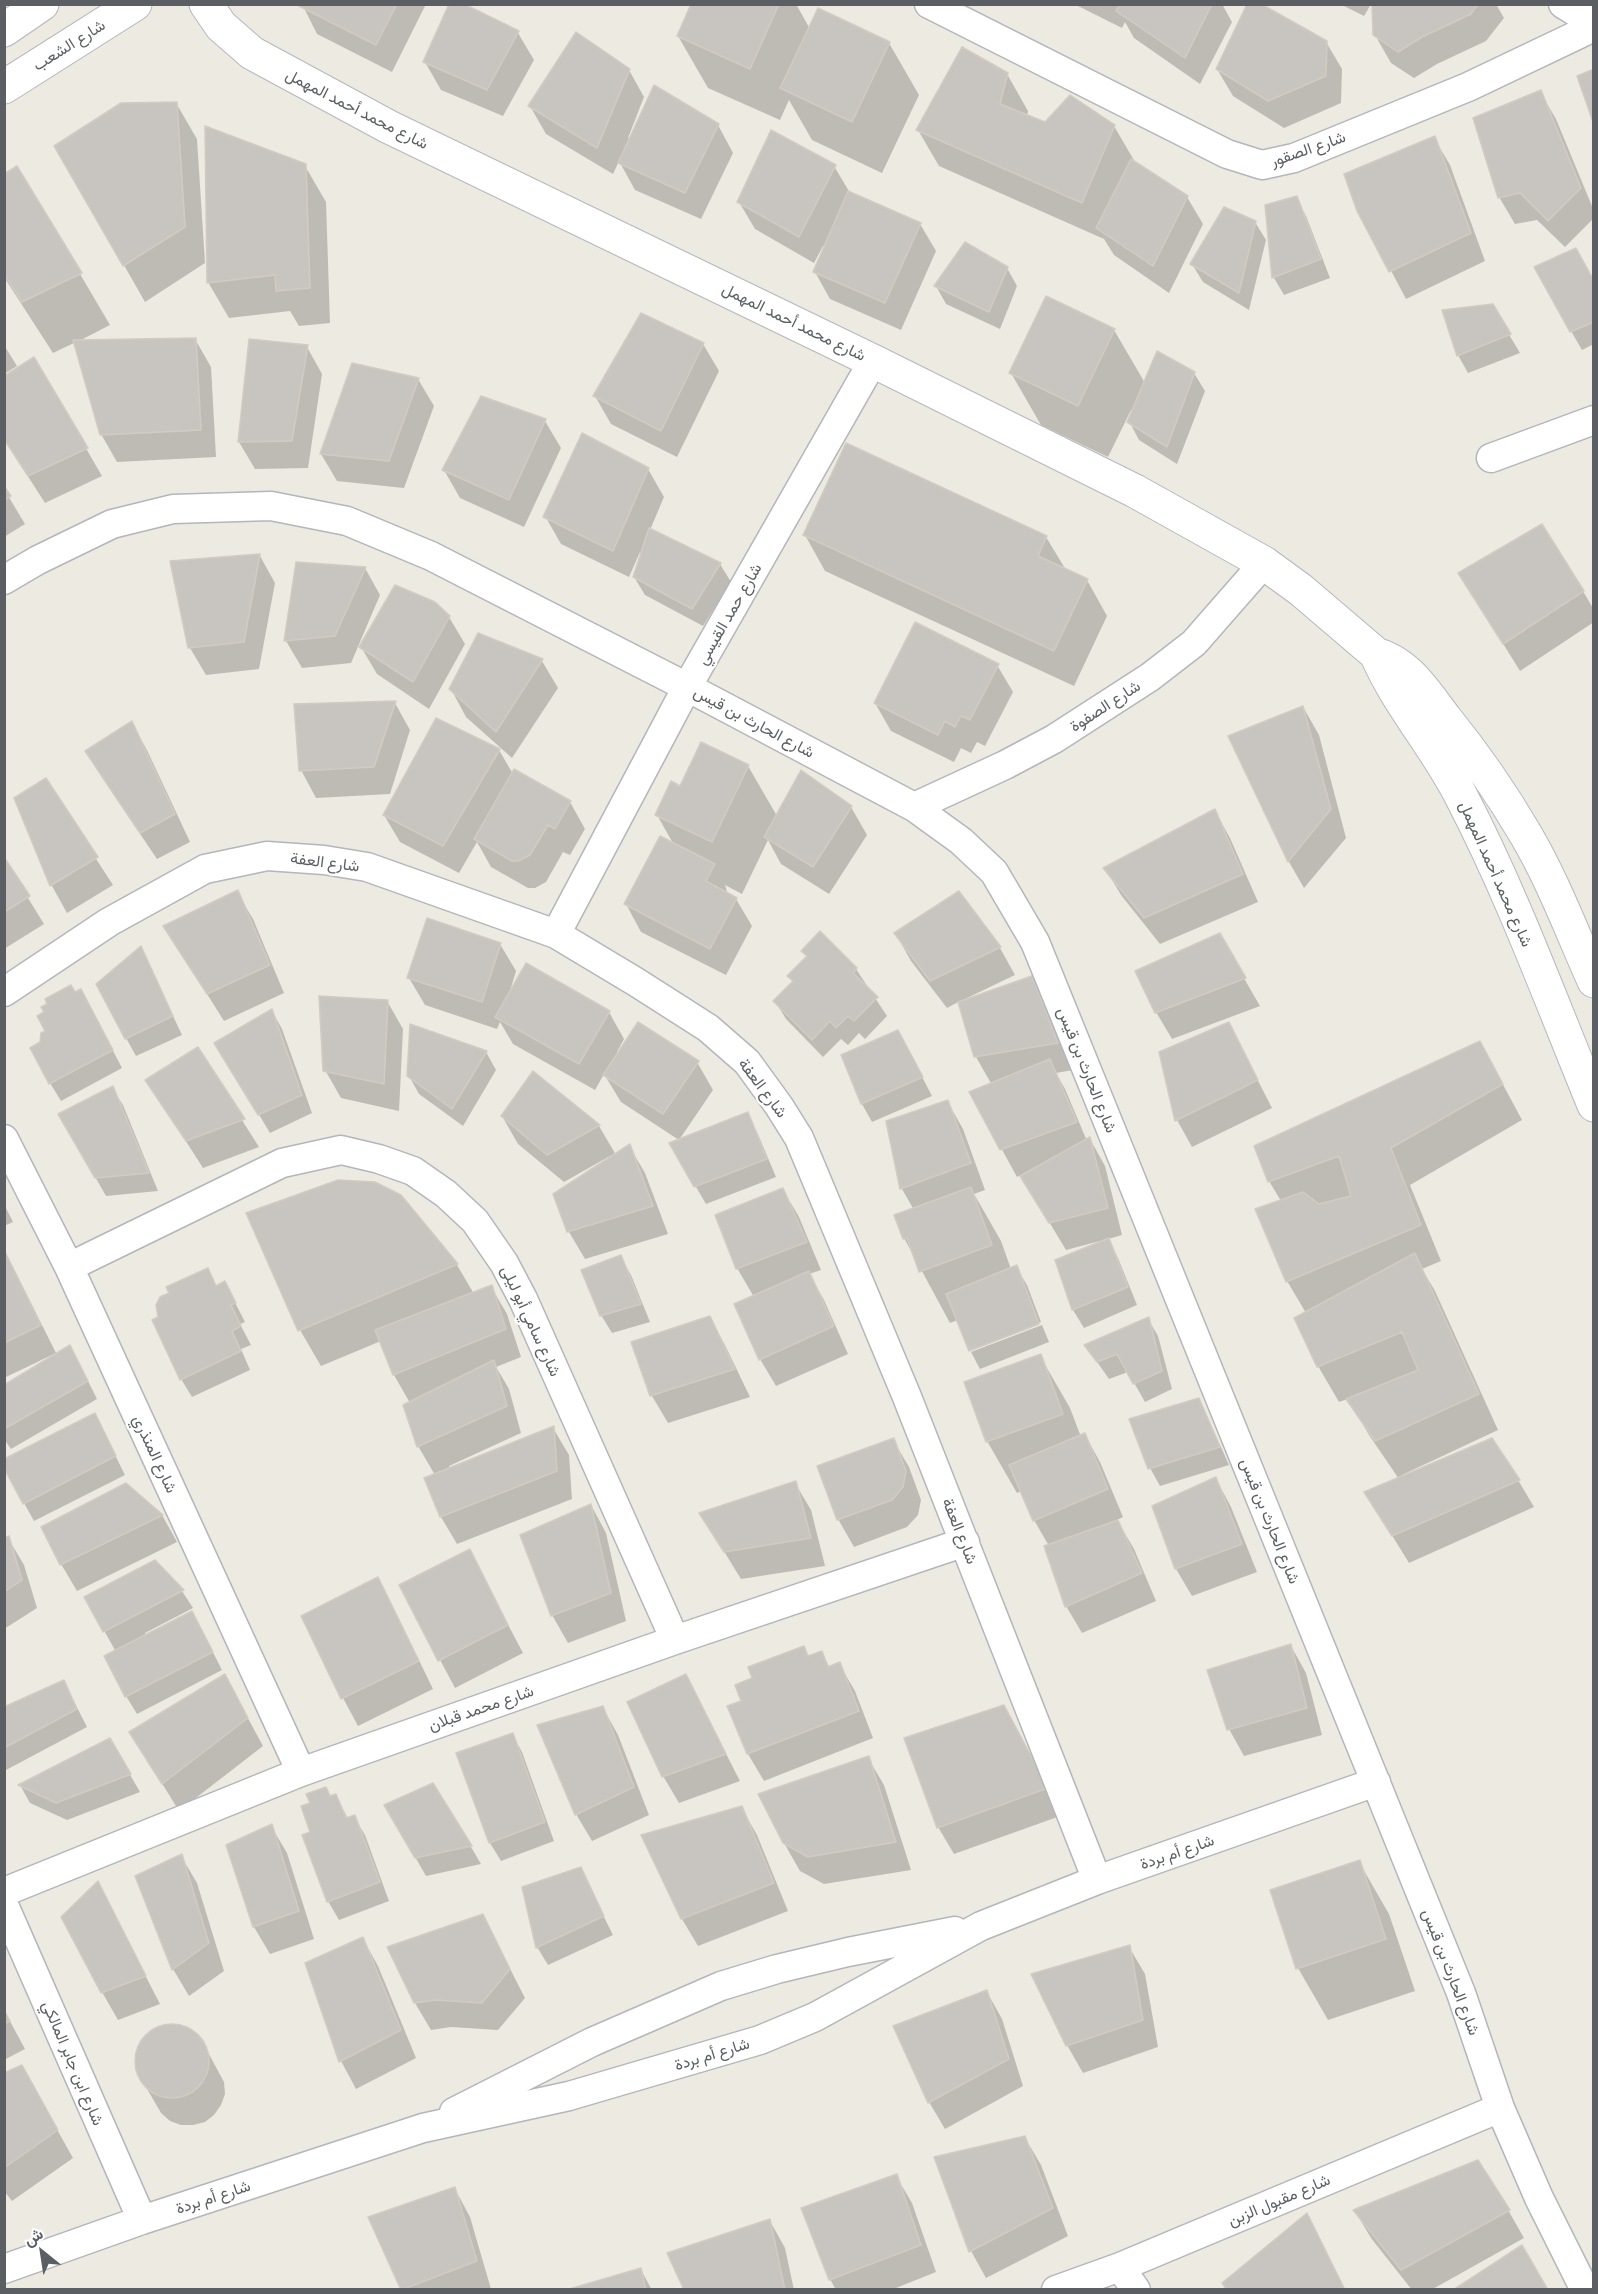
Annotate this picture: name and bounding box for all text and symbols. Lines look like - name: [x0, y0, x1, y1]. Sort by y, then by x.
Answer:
- street label: شارع الشعب: [29, 15, 109, 75]
- street label: شارع محمد أحمد المهمل: [282, 65, 432, 153]
- street label: شارع الصقور: [1268, 127, 1348, 171]
- street label: شارع محمد أحمد المهمل: [719, 279, 869, 365]
- street label: شارع حمد القيسي: [692, 560, 766, 668]
- street label: شارع الصفوة: [1066, 676, 1144, 736]
- street label: شارع الحارث بن قيس: [690, 682, 818, 762]
- street label: شارع محمد أحمد المهمل: [1455, 798, 1537, 950]
- street label: شارع العفة: [289, 848, 361, 876]
- street label: شارع الحارث بن قيس: [1053, 1004, 1121, 1136]
- street label: شارع العفة: [734, 1054, 792, 1122]
- street label: شارع سامي أبو ليلى: [497, 1262, 565, 1380]
- street label: شارع المنذري: [129, 1412, 181, 1496]
- street label: شارع الحارث بن قيس: [1236, 1455, 1304, 1587]
- street label: شارع العفة: [938, 1495, 982, 1567]
- street label: شارع محمد قبلان: [426, 1681, 536, 1735]
- street label: شارع أم بردة: [1137, 1830, 1217, 1874]
- street label: شارع الحارث بن قيس: [1418, 1906, 1484, 2038]
- street label: شارع ابن جابر المالكي: [38, 1998, 108, 2128]
- street label: شارع أم بردة: [672, 2034, 752, 2074]
- street label: شارع مقبول الزبن: [1225, 2170, 1333, 2230]
- street label: شارع أم بردة: [173, 2176, 253, 2218]
- north arrow: [12, 2222, 72, 2282]
- text: ش: [20, 2223, 46, 2249]

